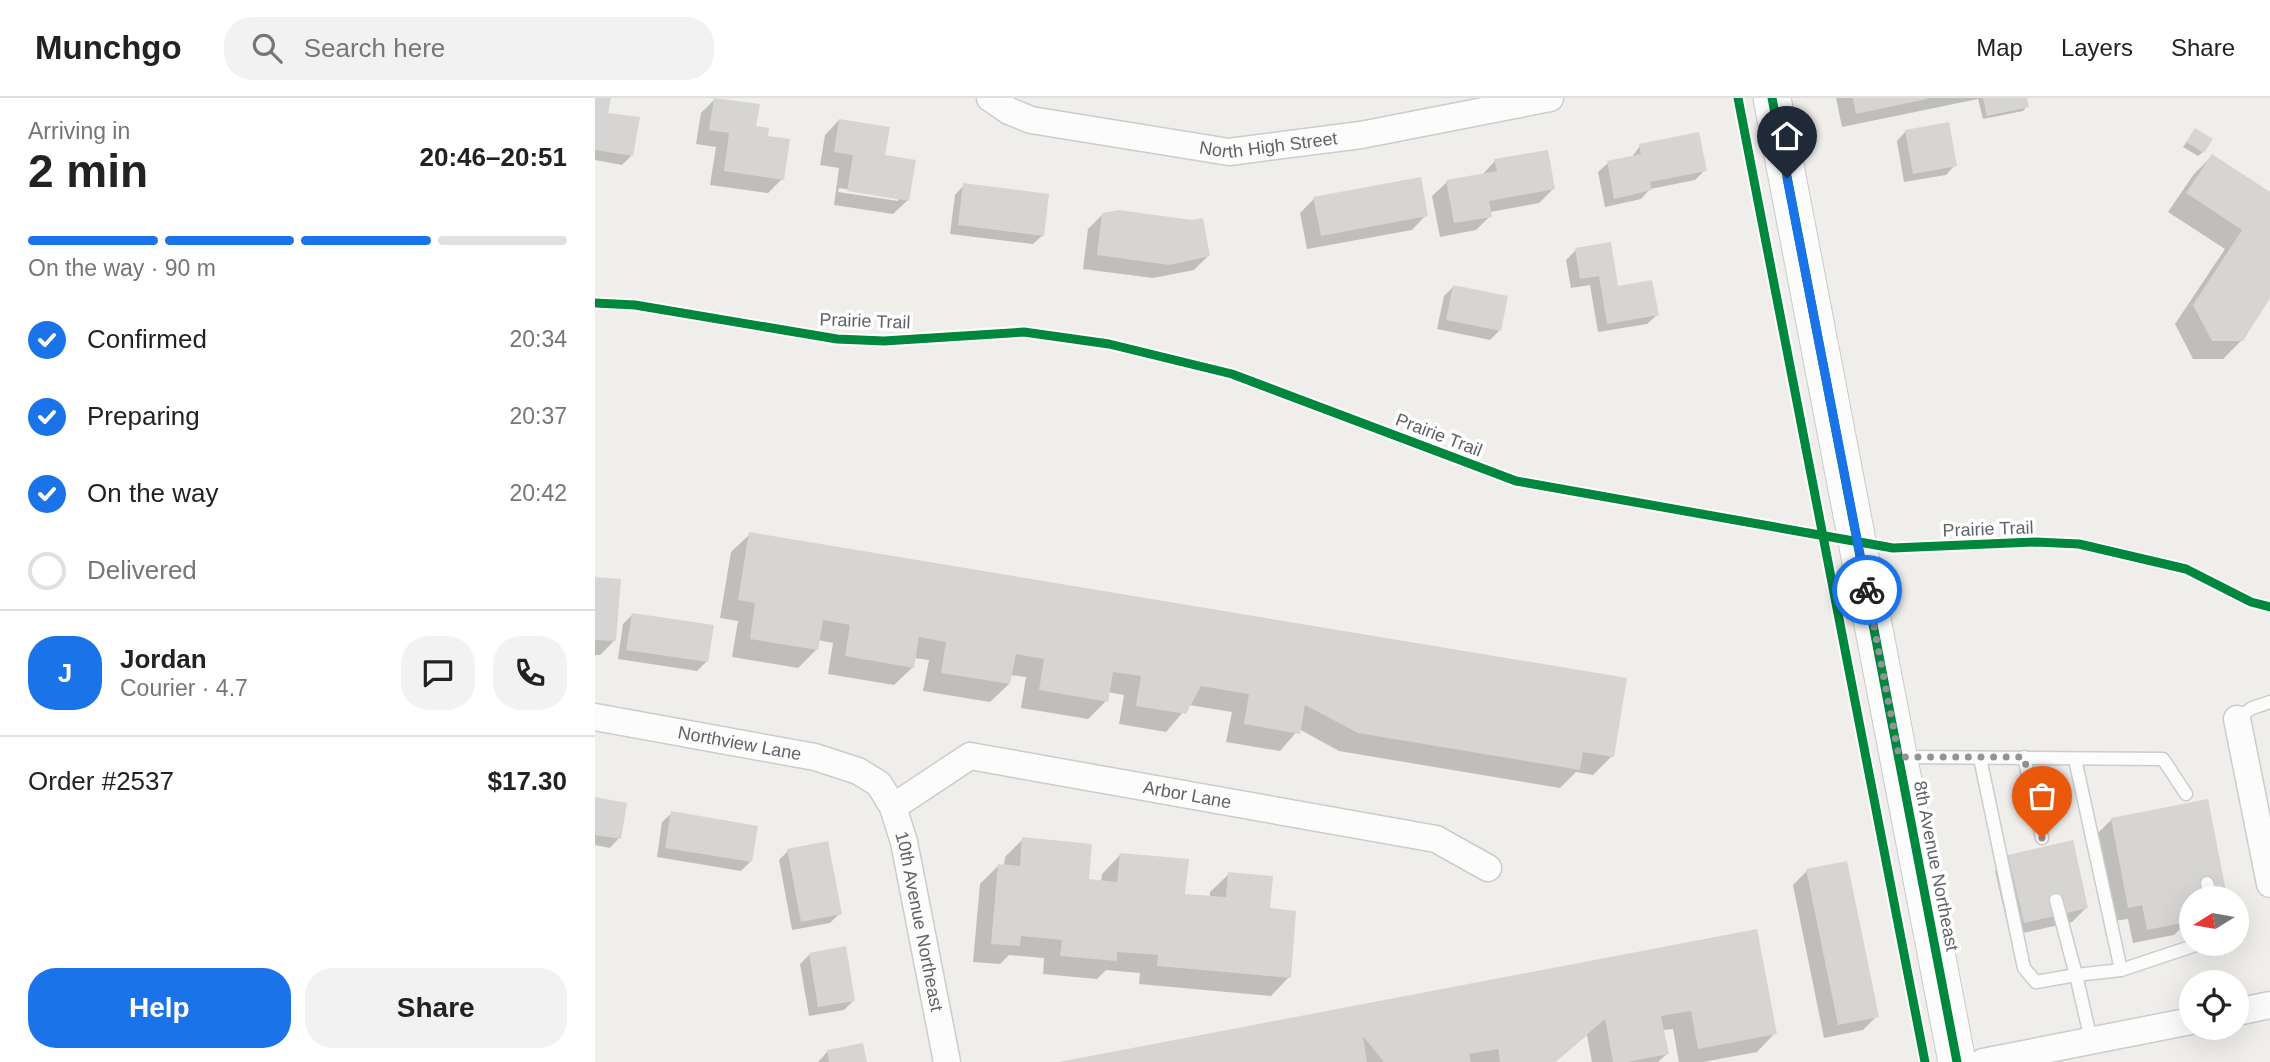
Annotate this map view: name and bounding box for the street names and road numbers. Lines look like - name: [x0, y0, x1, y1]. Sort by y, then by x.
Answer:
- street label: North High Street: [1198, 128, 1339, 162]
- street label: Prairie Trail: [819, 309, 911, 333]
- street label: Prairie Trail: [1393, 409, 1485, 461]
- street label: Prairie Trail: [1942, 517, 2034, 541]
- street label: Northview Lane: [676, 722, 803, 764]
- street label: Arbor Lane: [1142, 777, 1233, 812]
- street label: 8th Avenue Northeast: [1910, 779, 1962, 953]
- street label: 10th Avenue Northeast: [891, 829, 947, 1013]

